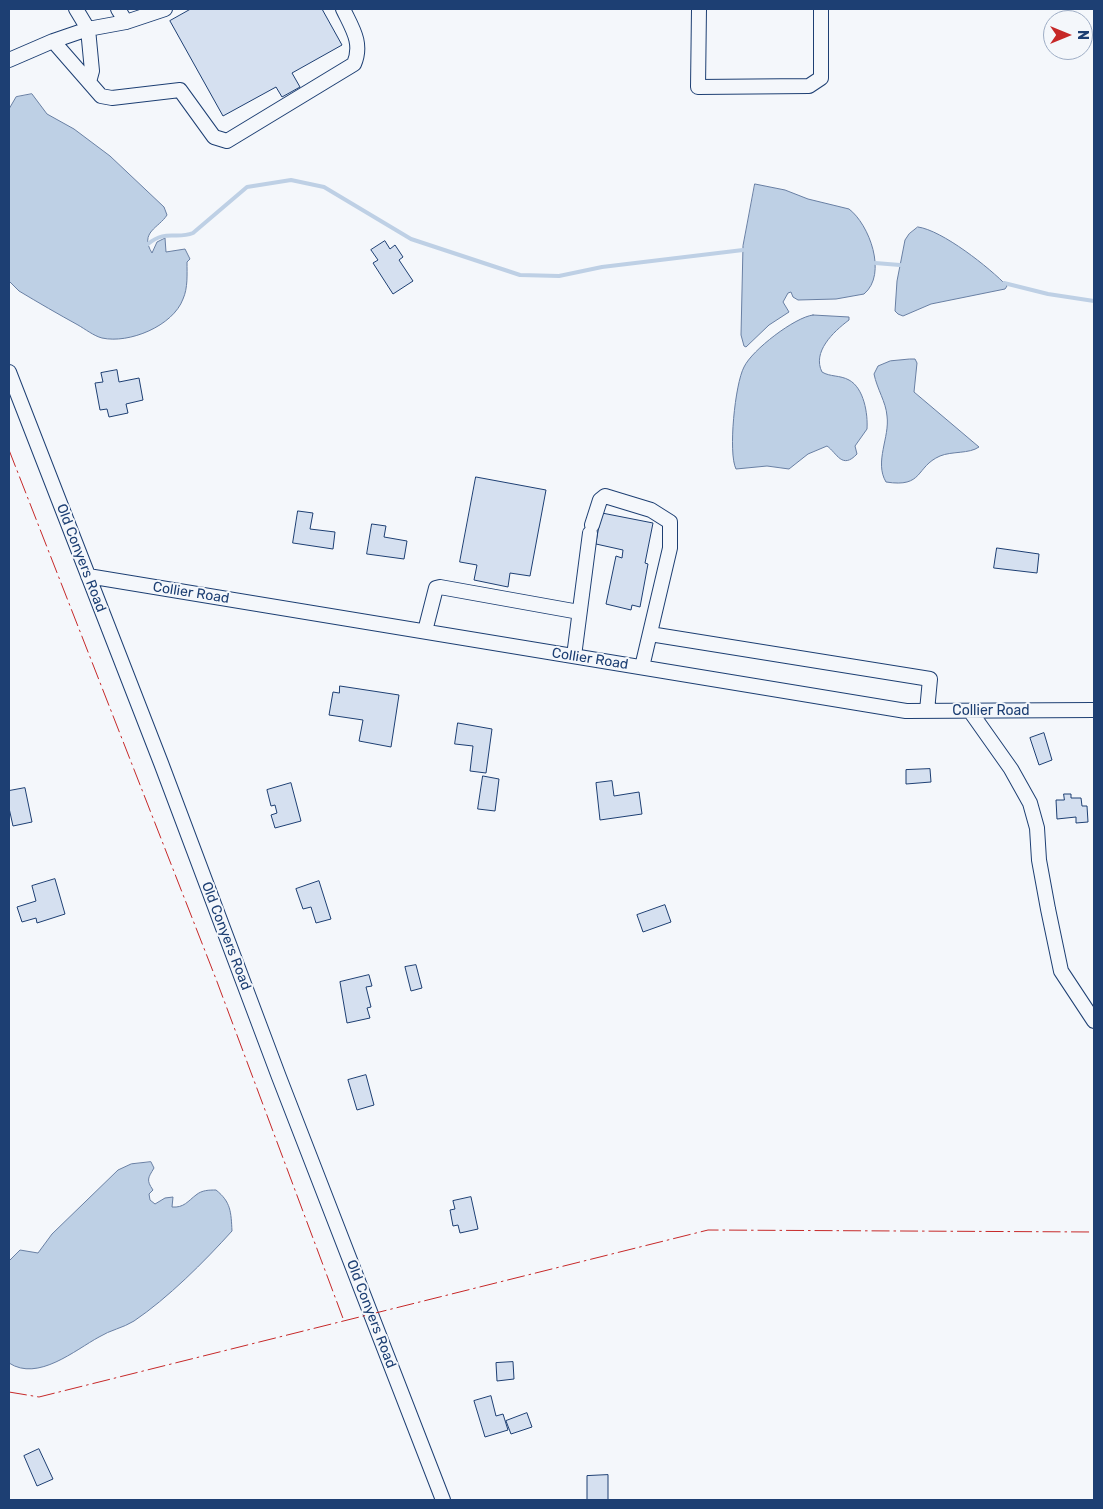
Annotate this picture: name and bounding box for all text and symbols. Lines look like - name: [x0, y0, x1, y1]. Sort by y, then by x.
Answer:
- north arrow: [1043, 10, 1093, 60]
- text: N: [1074, 30, 1091, 40]
- street label: Old Conyers Road: [53, 501, 109, 615]
- street label: Collier Road: [152, 579, 230, 607]
- street label: Collier Road: [551, 645, 629, 673]
- street label: Collier Road: [952, 703, 1030, 719]
- street label: Old Conyers Road: [198, 879, 254, 993]
- street label: Old Conyers Road: [343, 1257, 399, 1371]

